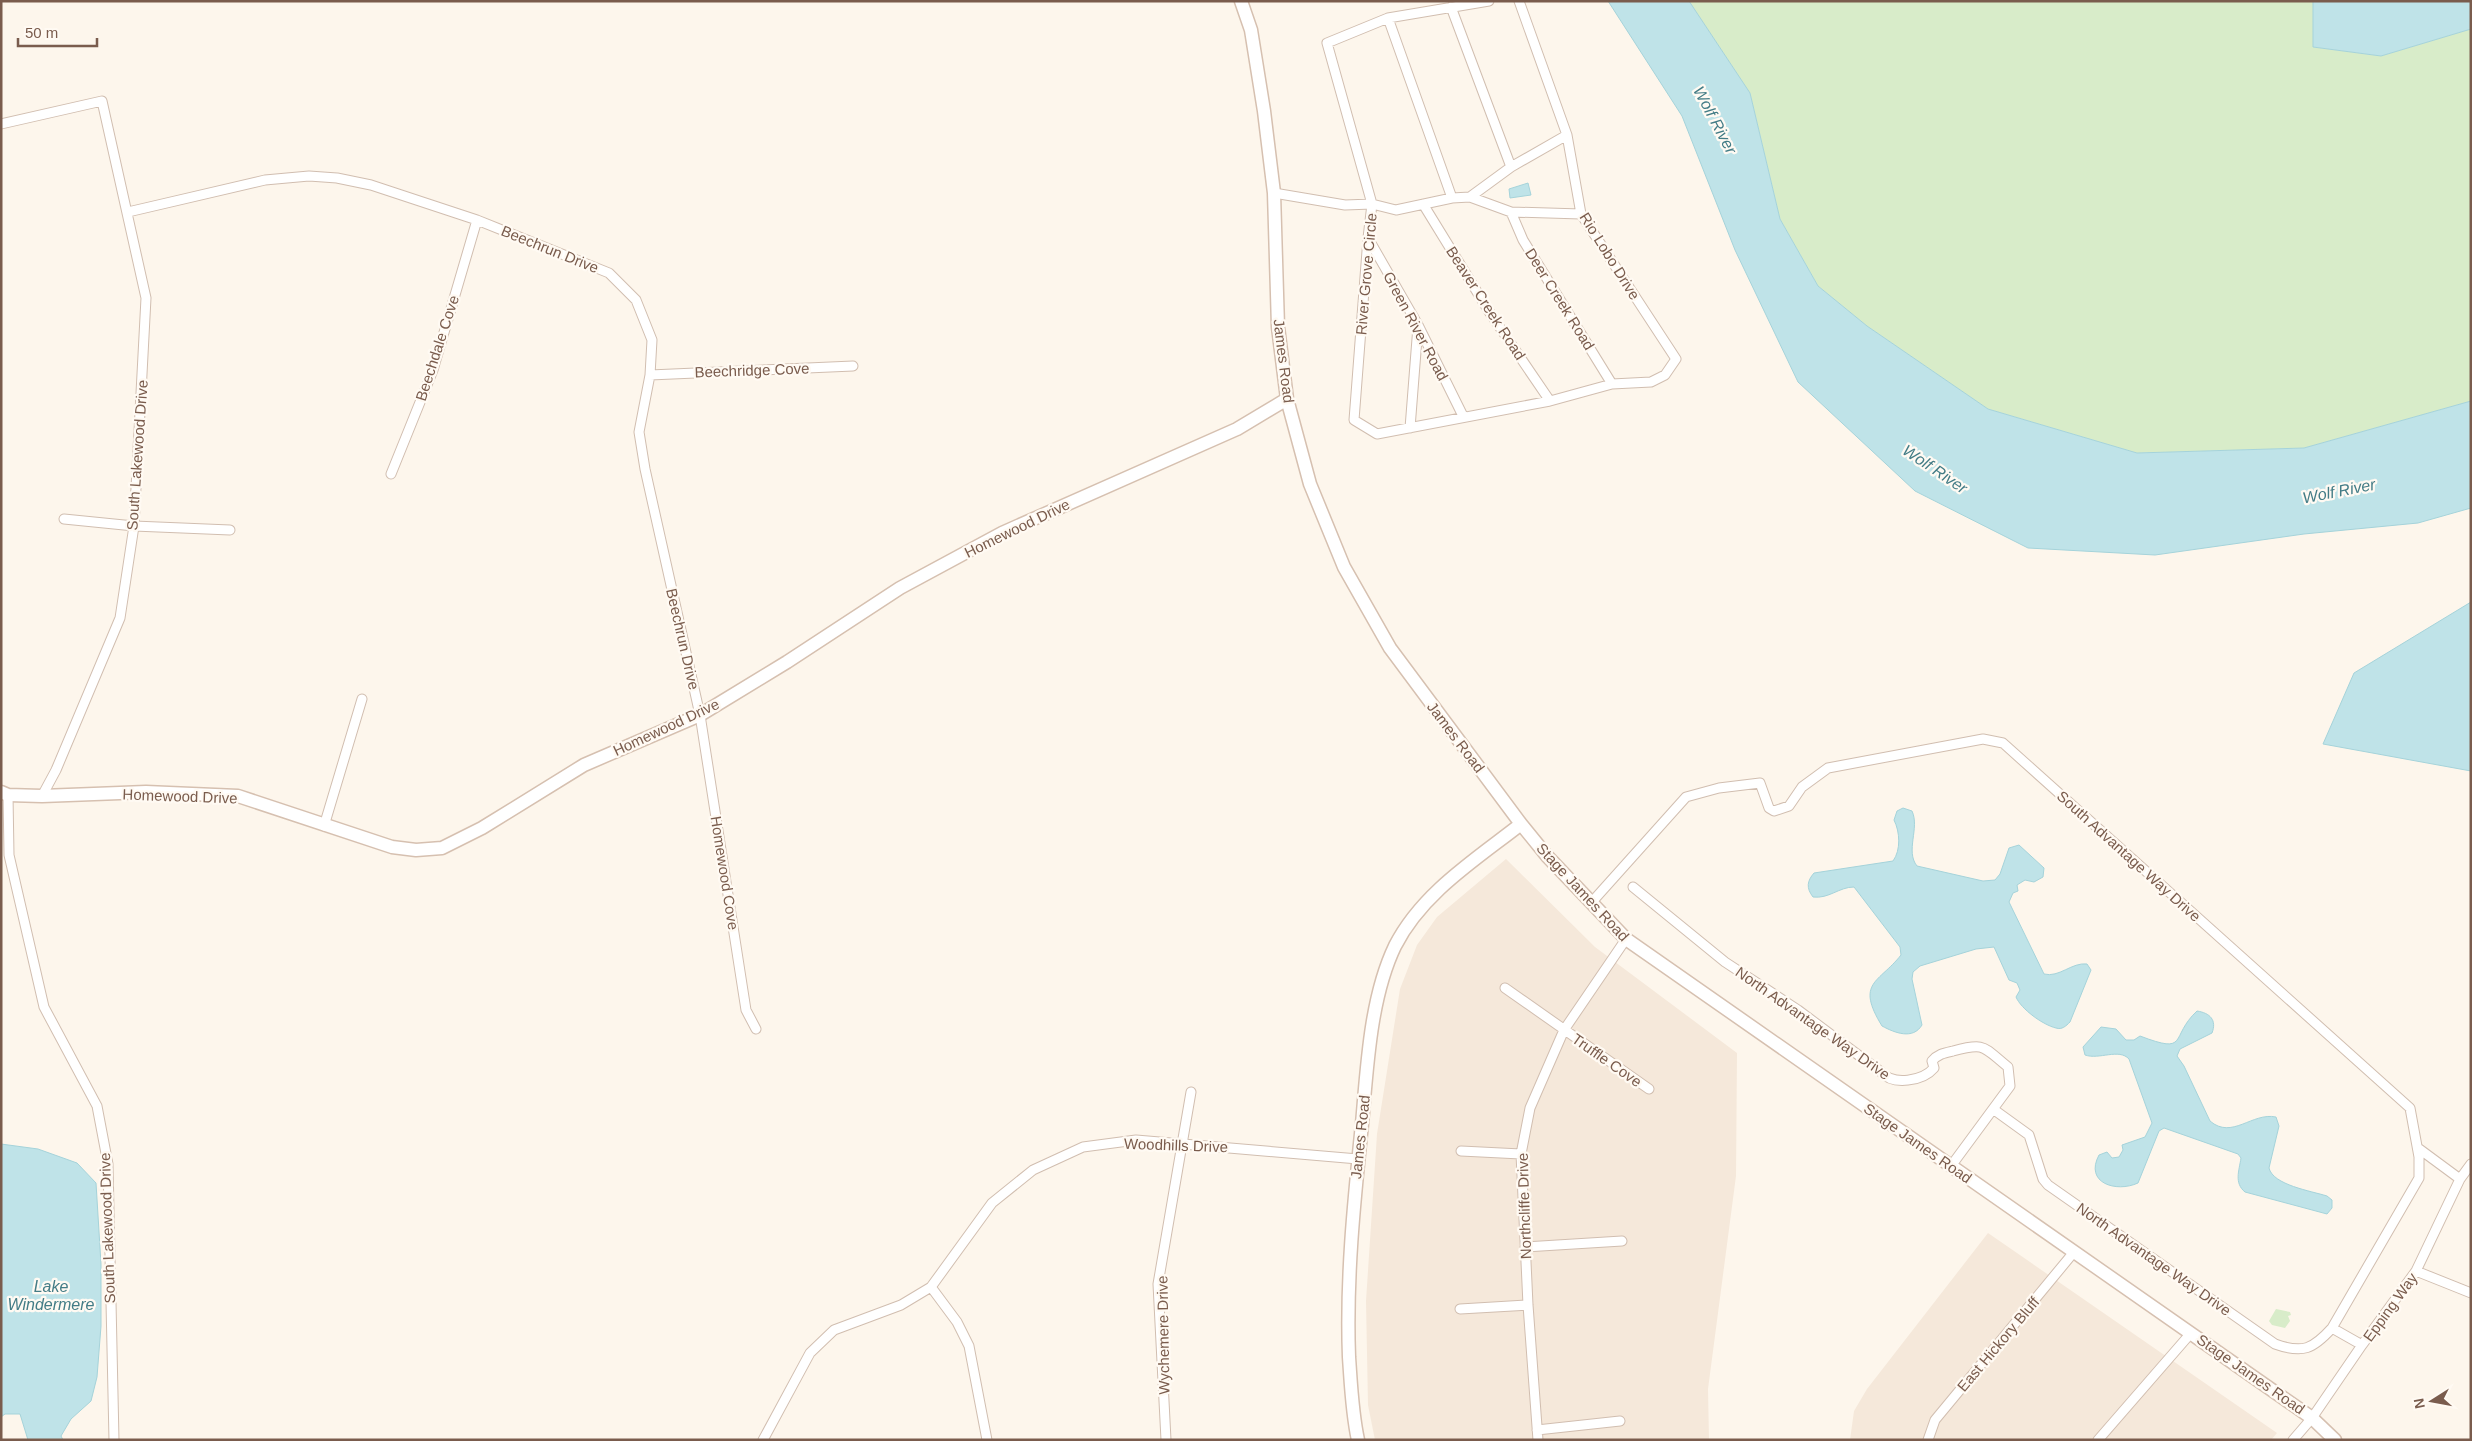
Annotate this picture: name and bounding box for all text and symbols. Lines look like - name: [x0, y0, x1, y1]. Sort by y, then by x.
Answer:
- scale bar: [18, 15, 96, 47]
- text: 50 m: [25, 24, 58, 41]
- water label: Wolf River: [1690, 83, 1740, 157]
- street label: Rio Lobo Drive: [1577, 209, 1643, 303]
- street label: River Grove Circle: [1352, 212, 1380, 336]
- street label: Beechrun Drive: [499, 222, 601, 276]
- street label: Beaver Creek Road: [1443, 243, 1529, 363]
- street label: Deer Creek Road: [1522, 245, 1598, 353]
- street label: Green River Road: [1380, 269, 1452, 383]
- street label: Beechdale Cove: [412, 293, 462, 403]
- street label: James Road: [1270, 318, 1298, 404]
- street label: Beechridge Cove: [694, 359, 810, 381]
- street label: South Lakewood Drive: [123, 379, 151, 531]
- water label: Wolf River: [1900, 441, 1971, 497]
- water label: Wolf River: [2301, 475, 2377, 506]
- street label: Homewood Drive: [962, 495, 1072, 561]
- street label: Beechrun Drive: [663, 587, 703, 691]
- street label: Homewood Drive: [610, 695, 722, 759]
- street label: James Road: [1424, 698, 1488, 776]
- street label: Homewood Drive: [122, 785, 238, 807]
- street label: South Advantage Way Drive: [2054, 787, 2204, 925]
- street label: Homewood Cove: [708, 815, 742, 931]
- street label: Stage James Road: [1533, 840, 1633, 944]
- street label: North Advantage Way Drive: [1733, 963, 1893, 1083]
- street label: Truffle Cove: [1569, 1030, 1645, 1090]
- street label: James Road: [1347, 1094, 1373, 1180]
- street label: Stage James Road: [1861, 1099, 1975, 1187]
- street label: Woodhills Drive: [1124, 1135, 1228, 1155]
- street label: South Lakewood Drive: [96, 1152, 118, 1304]
- street label: Northcliffe Drive: [1514, 1153, 1534, 1259]
- street label: North Advantage Way Drive: [2074, 1199, 2234, 1319]
- street label: Epping Way: [2360, 1269, 2421, 1344]
- street label: Wychemere Drive: [1153, 1275, 1173, 1395]
- water label: Lake Windermere: [8, 1278, 95, 1313]
- street label: East Hickory Bluff: [1954, 1293, 2043, 1395]
- street label: Stage James Road: [2194, 1330, 2308, 1418]
- north arrow: [2407, 1376, 2457, 1426]
- text: N: [2410, 1397, 2428, 1410]

